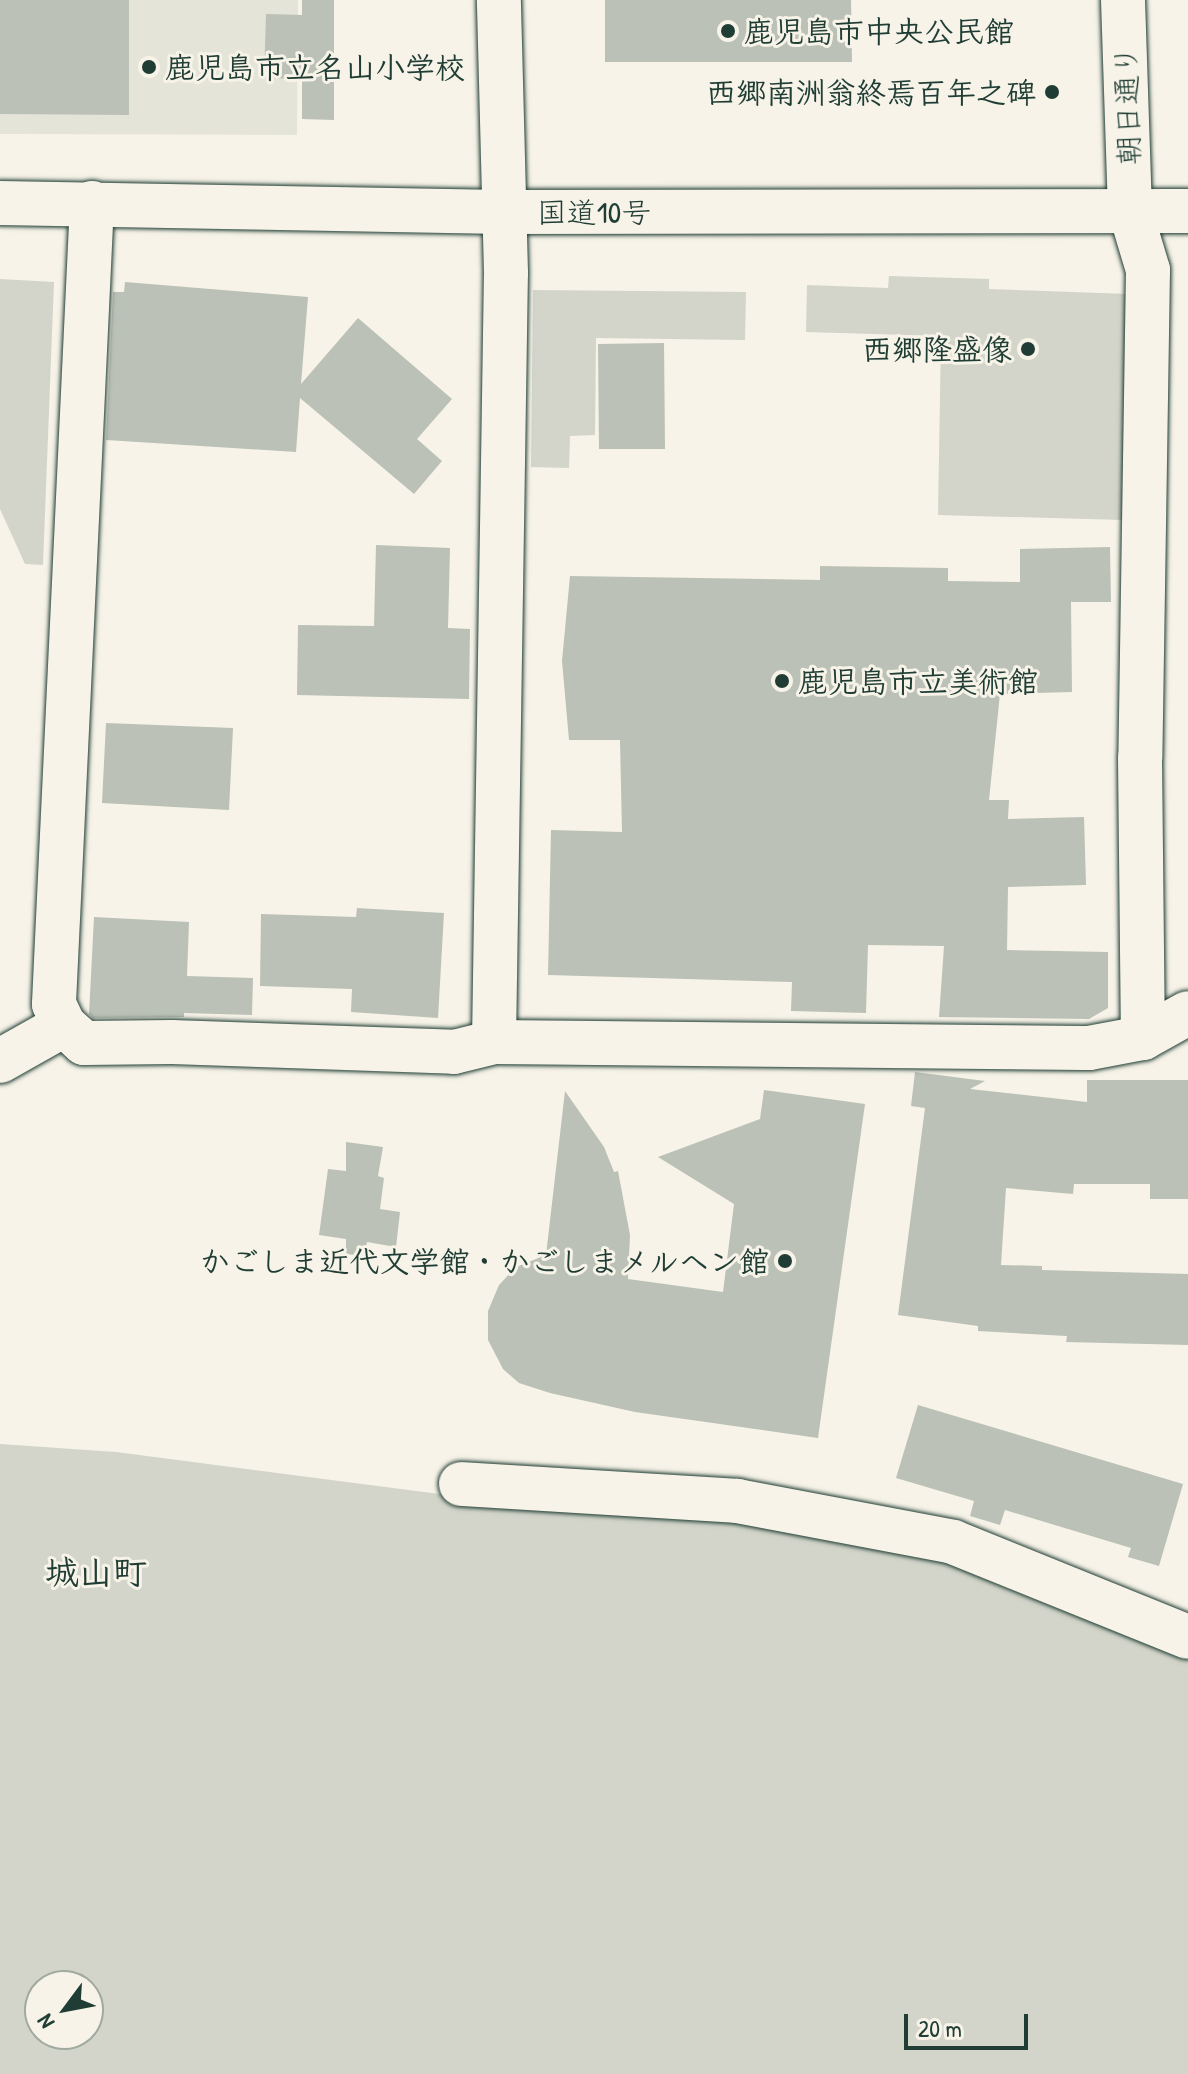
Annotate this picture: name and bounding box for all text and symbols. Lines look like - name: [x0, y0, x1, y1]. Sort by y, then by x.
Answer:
- place label: 鹿児島市中央公民館: [744, 13, 1014, 49]
- marker: 鹿児島市中央公民館: [719, 22, 737, 40]
- street label: 朝日通り: [1107, 44, 1147, 166]
- place label: 鹿児島市立名山小学校: [165, 49, 465, 85]
- marker: 鹿児島市立名山小学校: [140, 58, 158, 76]
- place label: 西郷南洲翁終焉百年之碑: [706, 74, 1036, 110]
- marker: 西郷南洲翁終焉百年之碑: [1043, 83, 1061, 101]
- street label: 国道10号: [537, 194, 651, 230]
- place label: 西郷隆盛像: [862, 331, 1012, 367]
- marker: 西郷隆盛像: [1019, 340, 1037, 358]
- place label: 鹿児島市立美術館: [798, 663, 1038, 699]
- marker: 鹿児島市立美術館: [773, 672, 791, 690]
- place label: かごしま近代文学館・かごしまメルヘン館: [199, 1243, 769, 1279]
- marker: かごしま近代文学館・かごしまメルヘン館: [776, 1252, 794, 1270]
- district label: 城山町: [45, 1553, 147, 1593]
- north arrow: [24, 1970, 104, 2050]
- scale bar: [908, 1998, 1032, 2048]
- text: N: [30, 2009, 61, 2035]
- text: 20 m: [918, 2012, 962, 2044]

